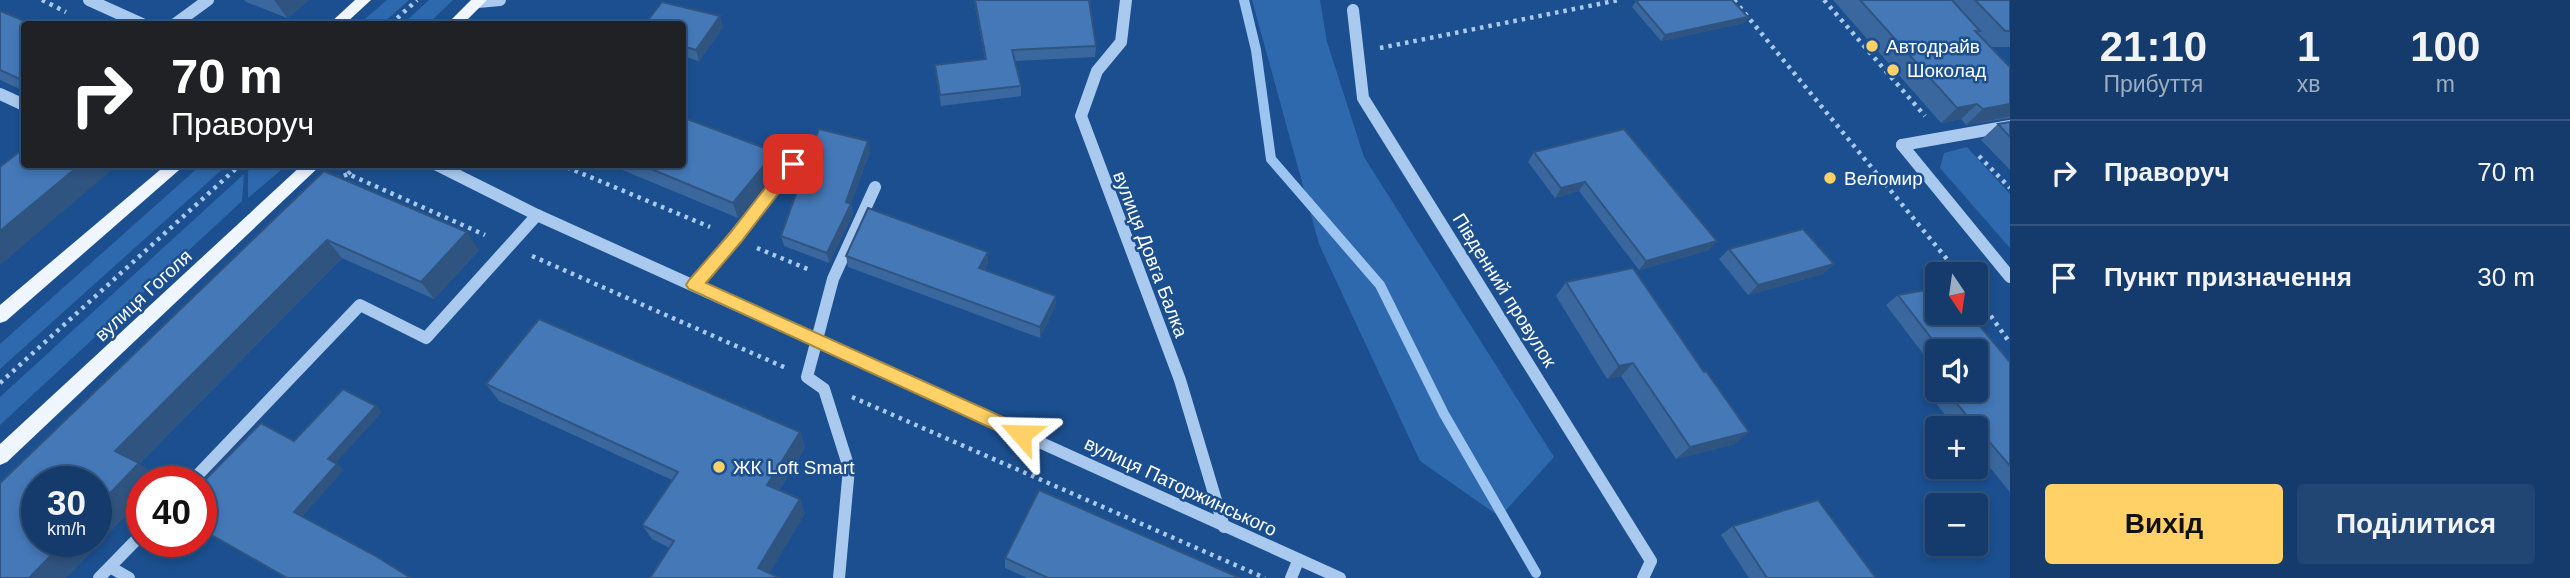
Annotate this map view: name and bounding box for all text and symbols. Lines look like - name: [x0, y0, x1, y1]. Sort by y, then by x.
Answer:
- text: 21:10: [2100, 23, 2207, 70]
- text: 1: [2297, 23, 2320, 70]
- text: 100: [2410, 23, 2480, 70]
- place label: Автодрайв: [1886, 36, 1980, 57]
- marker: Автодрайв: [1864, 38, 1880, 54]
- icon: right: [56, 49, 147, 140]
- text: 70 m: [171, 49, 283, 103]
- place label: Шоколад: [1907, 60, 1986, 81]
- marker: Шоколад: [1885, 62, 1901, 78]
- text: Прибуття: [2103, 71, 2203, 97]
- text: хв: [2297, 71, 2321, 97]
- text: m: [2436, 71, 2455, 97]
- text: Праворуч: [171, 106, 314, 142]
- pin: [763, 134, 823, 194]
- icon: arrive: [774, 145, 812, 183]
- icon: right: [2045, 154, 2083, 192]
- text: Праворуч: [2104, 157, 2230, 187]
- text: 70 m: [2477, 157, 2535, 187]
- street label: вулиця Довга Балка: [1109, 168, 1192, 341]
- place label: Веломир: [1844, 168, 1923, 189]
- marker: Веломир: [1822, 170, 1838, 186]
- street label: Південний провулок: [1449, 210, 1561, 372]
- street label: вулиця Гоголя: [91, 245, 196, 346]
- icon: arrive: [2045, 259, 2083, 297]
- north arrow: [1925, 262, 1988, 326]
- map controls: [1925, 262, 1988, 556]
- text: Пункт призначення: [2104, 262, 2352, 292]
- text: 30 m: [2477, 262, 2535, 292]
- button: sound: [1925, 339, 1988, 402]
- position arrow: [984, 397, 1058, 471]
- button: +: [1925, 416, 1988, 479]
- street label: вулиця Паторжинського: [1081, 433, 1280, 540]
- place label: ЖК Loft Smart: [733, 457, 855, 478]
- marker: ЖК Loft Smart: [711, 459, 727, 475]
- speed limit sign: 40: [126, 466, 217, 557]
- text: 30: [47, 483, 86, 522]
- button: Вихід: [2045, 484, 2283, 564]
- button: Поділитися: [2297, 484, 2535, 564]
- button: −: [1925, 493, 1988, 556]
- text: km/h: [47, 519, 86, 539]

